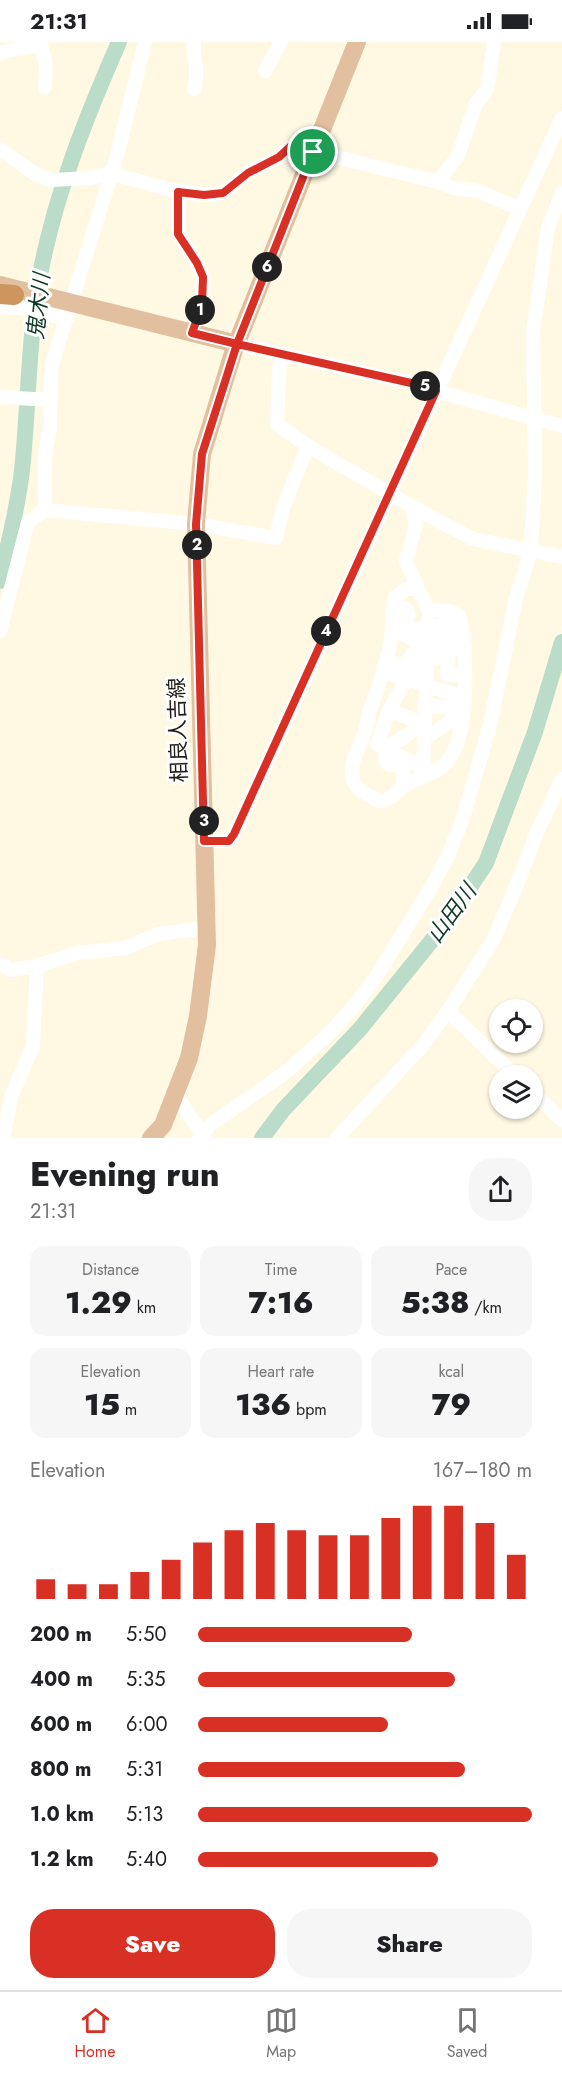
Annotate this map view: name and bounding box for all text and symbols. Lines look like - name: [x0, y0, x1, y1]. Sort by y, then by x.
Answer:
- text: 21:31: [30, 5, 88, 37]
- pin: [287, 126, 338, 177]
- icon: arrive: [296, 135, 329, 168]
- pin: 6: [252, 252, 282, 282]
- text: 6: [262, 255, 272, 278]
- water label: 鬼木川: [19, 270, 58, 340]
- pin: 1: [185, 295, 215, 325]
- text: 1: [196, 298, 204, 321]
- pin: 5: [410, 371, 440, 401]
- text: 5: [420, 374, 430, 397]
- pin: 2: [182, 530, 212, 560]
- text: 2: [192, 533, 202, 556]
- pin: 4: [311, 616, 341, 646]
- text: 4: [320, 619, 332, 642]
- street label: 相良人吉線: [161, 677, 195, 783]
- pin: 3: [189, 806, 219, 836]
- text: 3: [199, 809, 209, 832]
- water label: 山田川: [419, 875, 485, 949]
- map controls: [489, 999, 543, 1119]
- button: locate: [489, 999, 543, 1053]
- button: layers: [489, 1065, 543, 1119]
- text: Evening run: [30, 1151, 220, 1198]
- button: share: [469, 1158, 532, 1221]
- text: 21:31: [30, 1197, 76, 1226]
- text: Distance: [82, 1258, 139, 1281]
- text: Time: [265, 1258, 297, 1281]
- text: Pace: [435, 1258, 467, 1281]
- text: 1.29: [65, 1281, 132, 1324]
- text: 7:16: [248, 1281, 314, 1324]
- text: 5:38: [401, 1281, 469, 1324]
- text: km: [132, 1296, 156, 1319]
- text: /km: [469, 1296, 502, 1319]
- text: Elevation: [80, 1360, 141, 1383]
- text: Heart rate: [248, 1360, 314, 1383]
- text: kcal: [438, 1360, 464, 1383]
- text: 15: [84, 1383, 120, 1426]
- text: 136: [235, 1383, 291, 1426]
- text: 79: [431, 1383, 471, 1426]
- text: m: [120, 1398, 137, 1421]
- text: bpm: [291, 1398, 327, 1421]
- text: Elevation: [30, 1456, 105, 1485]
- text: 167–180 m: [433, 1456, 532, 1485]
- text: 200 m: [30, 1620, 92, 1649]
- text: 5:50: [126, 1620, 167, 1649]
- text: 400 m: [30, 1665, 93, 1694]
- text: 5:35: [126, 1665, 165, 1694]
- text: 600 m: [30, 1710, 92, 1739]
- text: 6:00: [126, 1710, 168, 1739]
- text: 800 m: [30, 1755, 91, 1784]
- text: 5:31: [126, 1755, 163, 1784]
- text: 1.0 km: [30, 1800, 94, 1829]
- text: 5:13: [126, 1800, 163, 1829]
- text: 1.2 km: [30, 1845, 94, 1874]
- text: 5:40: [126, 1845, 167, 1874]
- button: Save: [30, 1909, 275, 1978]
- button: Share: [287, 1909, 532, 1978]
- tab: Home: [75, 2004, 115, 2063]
- tab: Map: [265, 2004, 298, 2063]
- tab: Saved: [447, 2004, 487, 2063]

